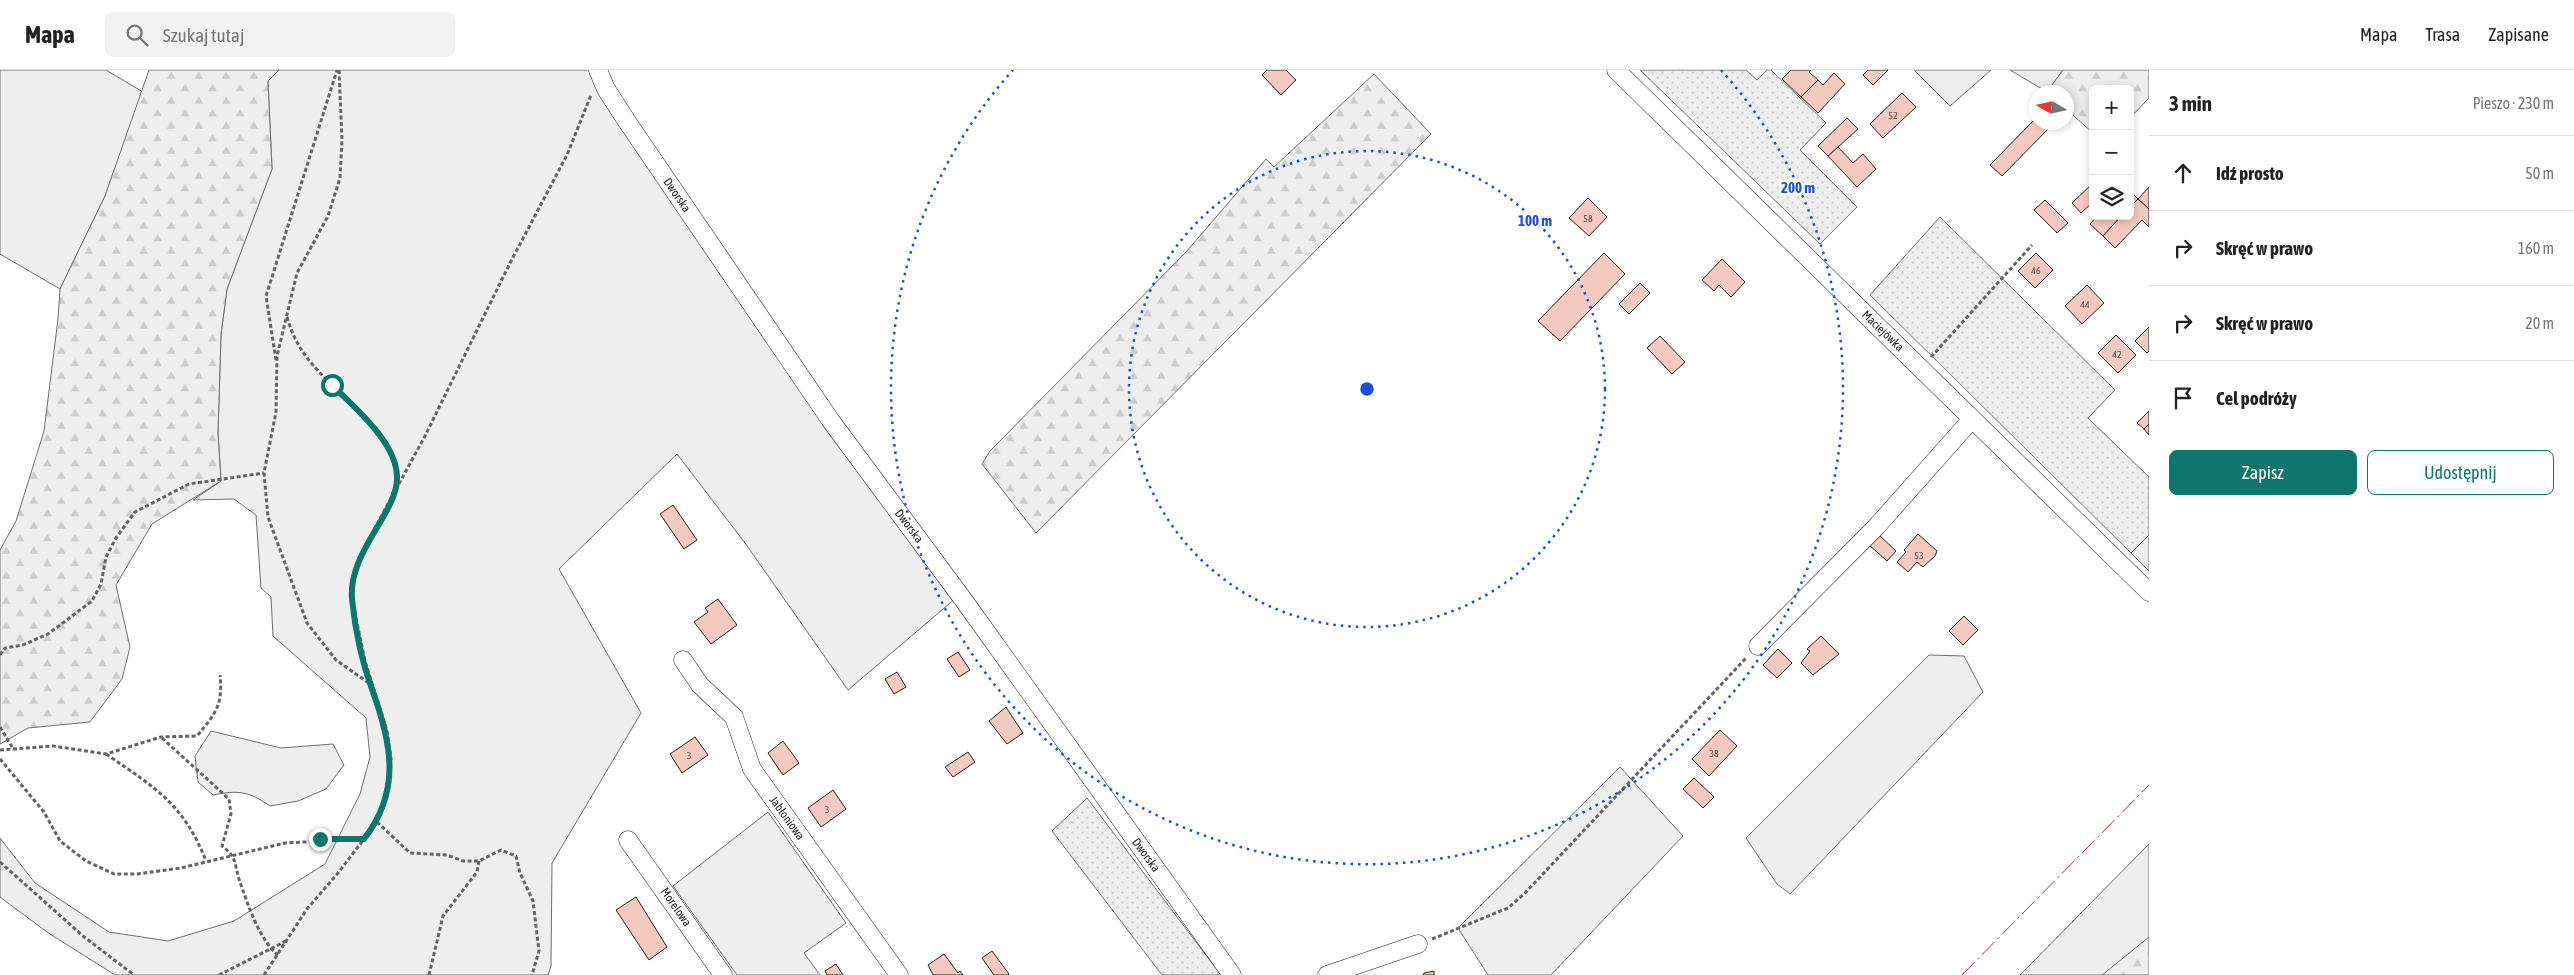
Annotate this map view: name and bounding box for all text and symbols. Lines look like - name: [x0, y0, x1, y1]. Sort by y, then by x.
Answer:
- search box: [105, 12, 455, 57]
- text: Mapa: [25, 21, 75, 48]
- icon: search: [123, 21, 151, 49]
- text: Szukaj tutaj: [163, 24, 244, 46]
- text: Mapa: [2360, 24, 2397, 45]
- text: Trasa: [2425, 24, 2460, 45]
- text: Zapisane: [2488, 24, 2549, 45]
- north arrow: [2029, 85, 2074, 130]
- map controls: [2089, 85, 2134, 220]
- button: +: [2089, 85, 2134, 130]
- text: 3 min: [2169, 91, 2212, 115]
- text: Pieszo · 230 m: [2473, 94, 2554, 112]
- house number: 52: [1888, 110, 1898, 121]
- button: −: [2089, 130, 2134, 175]
- icon: ahead: [2169, 159, 2197, 187]
- text: Idź prosto: [2216, 162, 2284, 184]
- text: 50 m: [2525, 164, 2554, 182]
- street label: Dworska: [661, 175, 693, 215]
- button: layers: [2089, 175, 2134, 220]
- text: 200 m: [1781, 179, 1815, 196]
- text: 100 m: [1518, 212, 1552, 229]
- house number: 58: [1583, 213, 1593, 224]
- icon: right: [2169, 234, 2197, 262]
- text: Skręć w prawo: [2216, 237, 2313, 259]
- text: 160 m: [2518, 239, 2554, 257]
- house number: 46: [2031, 265, 2041, 276]
- house number: 44: [2080, 299, 2090, 310]
- street label: Maciejówka: [1859, 308, 1907, 354]
- icon: right: [2169, 309, 2197, 337]
- text: Skręć w prawo: [2216, 312, 2313, 334]
- text: 20 m: [2525, 314, 2554, 332]
- house number: 42: [2112, 349, 2122, 360]
- route start: [321, 374, 344, 397]
- centre of rings: [1358, 380, 1376, 398]
- icon: arrive: [2169, 384, 2197, 412]
- text: Cel podróży: [2216, 387, 2297, 409]
- button: Zapisz: [2169, 450, 2357, 495]
- button: Udostępnij: [2367, 450, 2554, 495]
- street label: Dworska: [892, 507, 926, 545]
- house number: 53: [1914, 550, 1924, 561]
- house number: 38: [1709, 748, 1719, 759]
- house number: 3: [687, 750, 692, 761]
- street label: Jabłoniowa: [766, 793, 808, 843]
- house number: 3: [825, 804, 830, 815]
- route end: [309, 828, 332, 851]
- street label: Dworska: [1129, 835, 1163, 875]
- street label: Morelowa: [658, 885, 694, 929]

